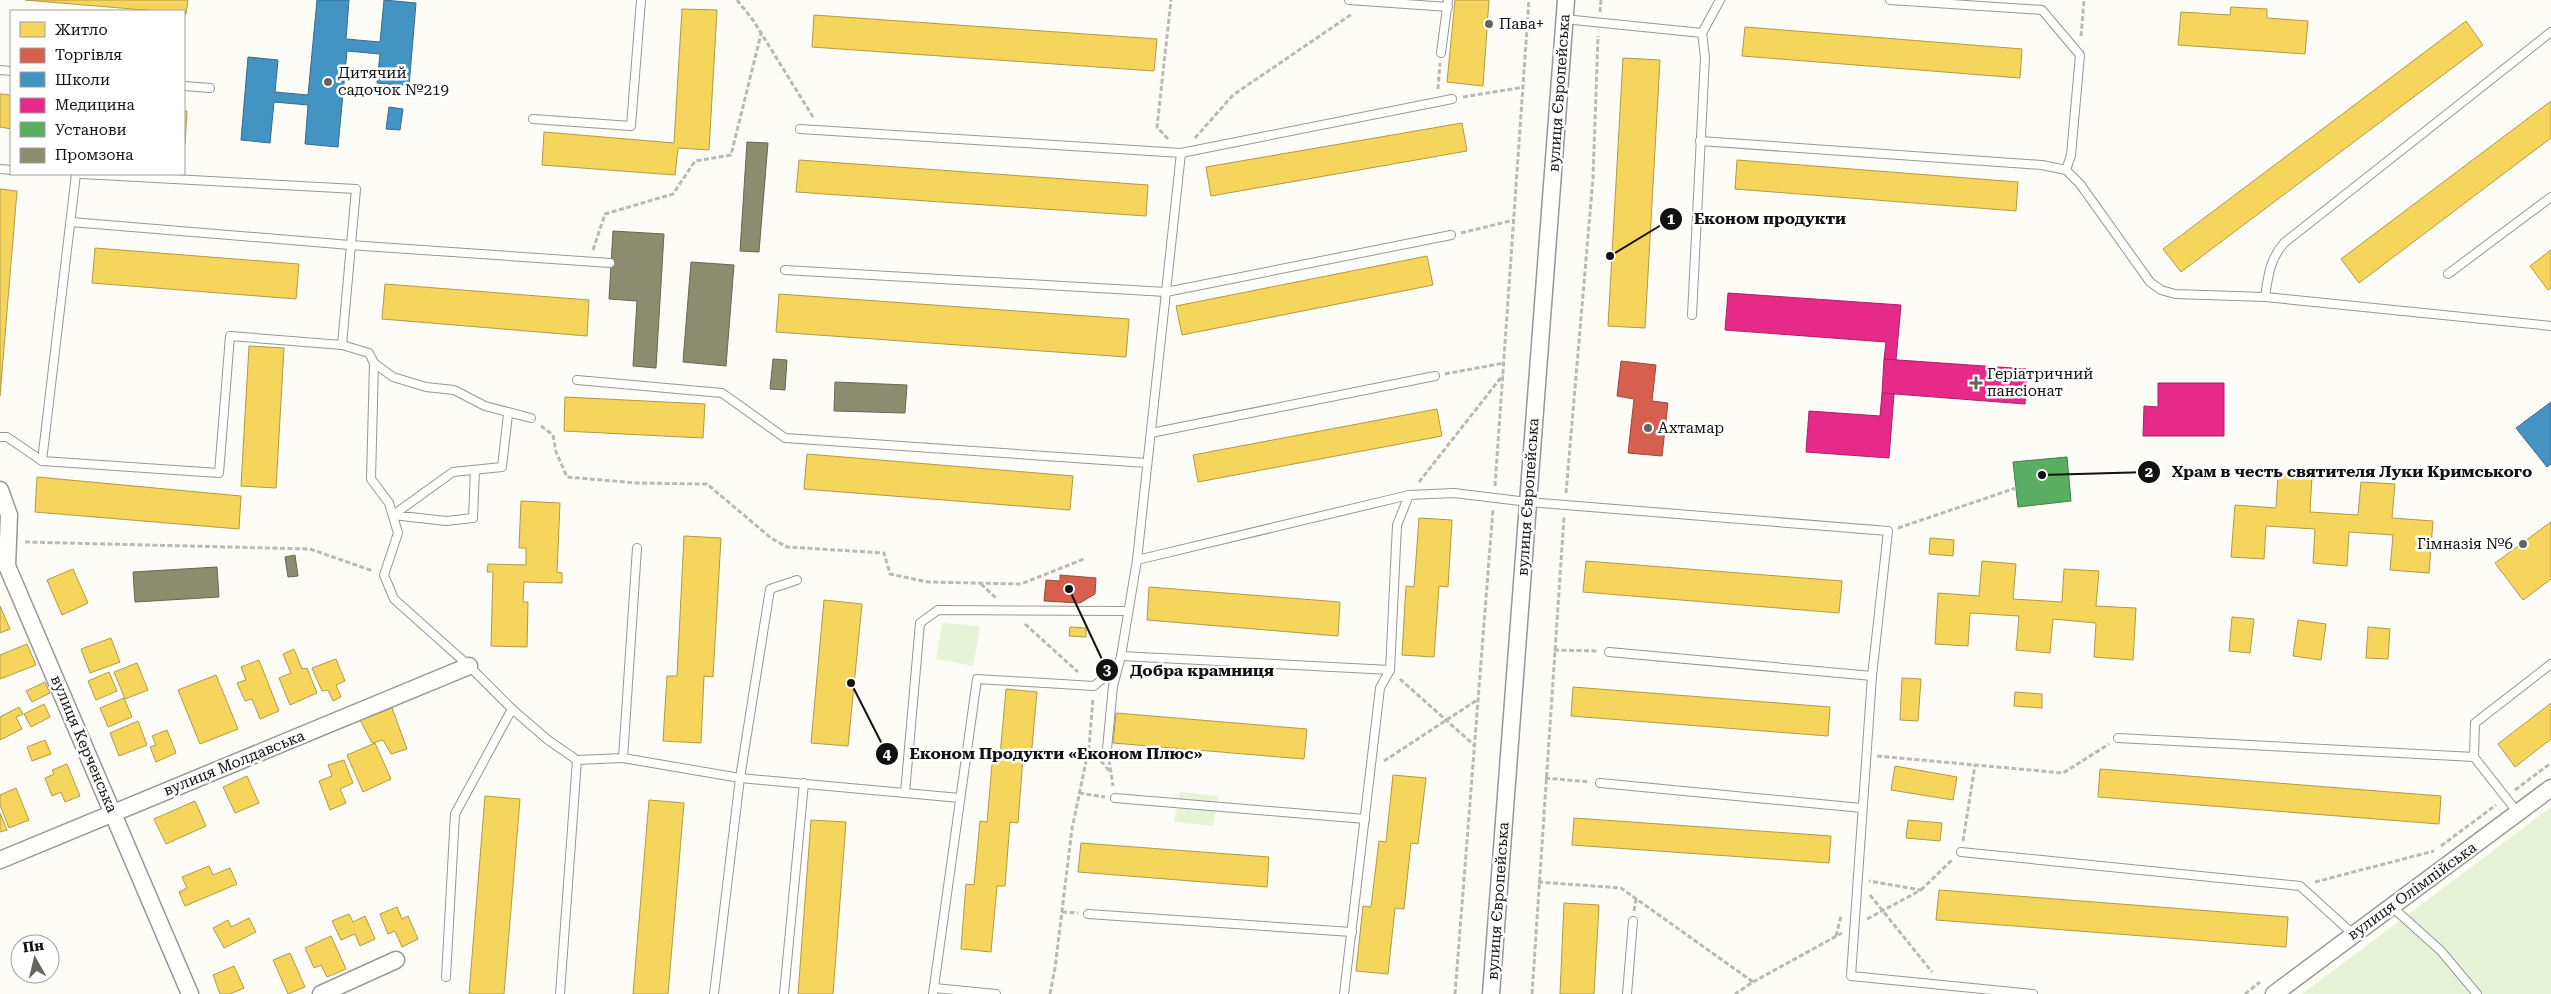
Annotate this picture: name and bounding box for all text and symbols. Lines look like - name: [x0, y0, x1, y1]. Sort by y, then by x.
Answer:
- legend: [10, 10, 185, 175]
- street label: вулиця Європейська: [1545, 13, 1573, 173]
- place label: Пава+: [1499, 15, 1544, 33]
- marker: Пава+: [1483, 18, 1495, 30]
- text: Житло: [55, 21, 108, 39]
- text: Торгівля: [55, 46, 122, 64]
- place label: Дитячий садочок №219: [338, 64, 449, 99]
- text: Школи: [55, 71, 110, 89]
- marker: Дитячий садочок №219: [322, 76, 334, 88]
- text: Медицина: [55, 96, 135, 114]
- text: Установи: [55, 121, 127, 139]
- text: Промзона: [55, 146, 133, 164]
- callout: Економ продукти: [1659, 203, 1856, 234]
- text: Економ продукти: [1694, 209, 1846, 228]
- text: 1: [1667, 210, 1676, 228]
- place label: Геріатричний пансіонат: [1987, 365, 2093, 400]
- marker: Геріатричний пансіонат: [1969, 376, 1983, 390]
- street label: вулиця Європейська: [1514, 417, 1542, 577]
- place label: Ахтамар: [1658, 419, 1724, 437]
- marker: Ахтамар: [1642, 422, 1654, 434]
- callout: Храм в честь святителя Луки Кримського: [2136, 456, 2542, 487]
- text: Храм в честь святителя Луки Кримського: [2172, 462, 2532, 481]
- text: 2: [2145, 463, 2153, 481]
- place label: Гімназія №6: [2417, 535, 2513, 553]
- marker: Гімназія №6: [2517, 538, 2529, 550]
- callout: Добра крамниця: [1095, 655, 1284, 686]
- text: 3: [1103, 661, 1112, 679]
- text: Добра крамниця: [1130, 661, 1274, 680]
- street label: вулиця Керченська: [47, 673, 121, 815]
- street label: вулиця Молдавська: [161, 726, 307, 800]
- callout: Економ Продукти «Економ Плюс»: [875, 738, 1212, 769]
- text: Економ Продукти «Економ Плюс»: [910, 744, 1203, 763]
- text: 4: [883, 745, 892, 763]
- street label: вулиця Європейська: [1484, 821, 1512, 981]
- street label: вулиця Олімпійська: [2344, 838, 2480, 944]
- north arrow: [10, 934, 60, 984]
- text: Пн: [22, 937, 45, 956]

